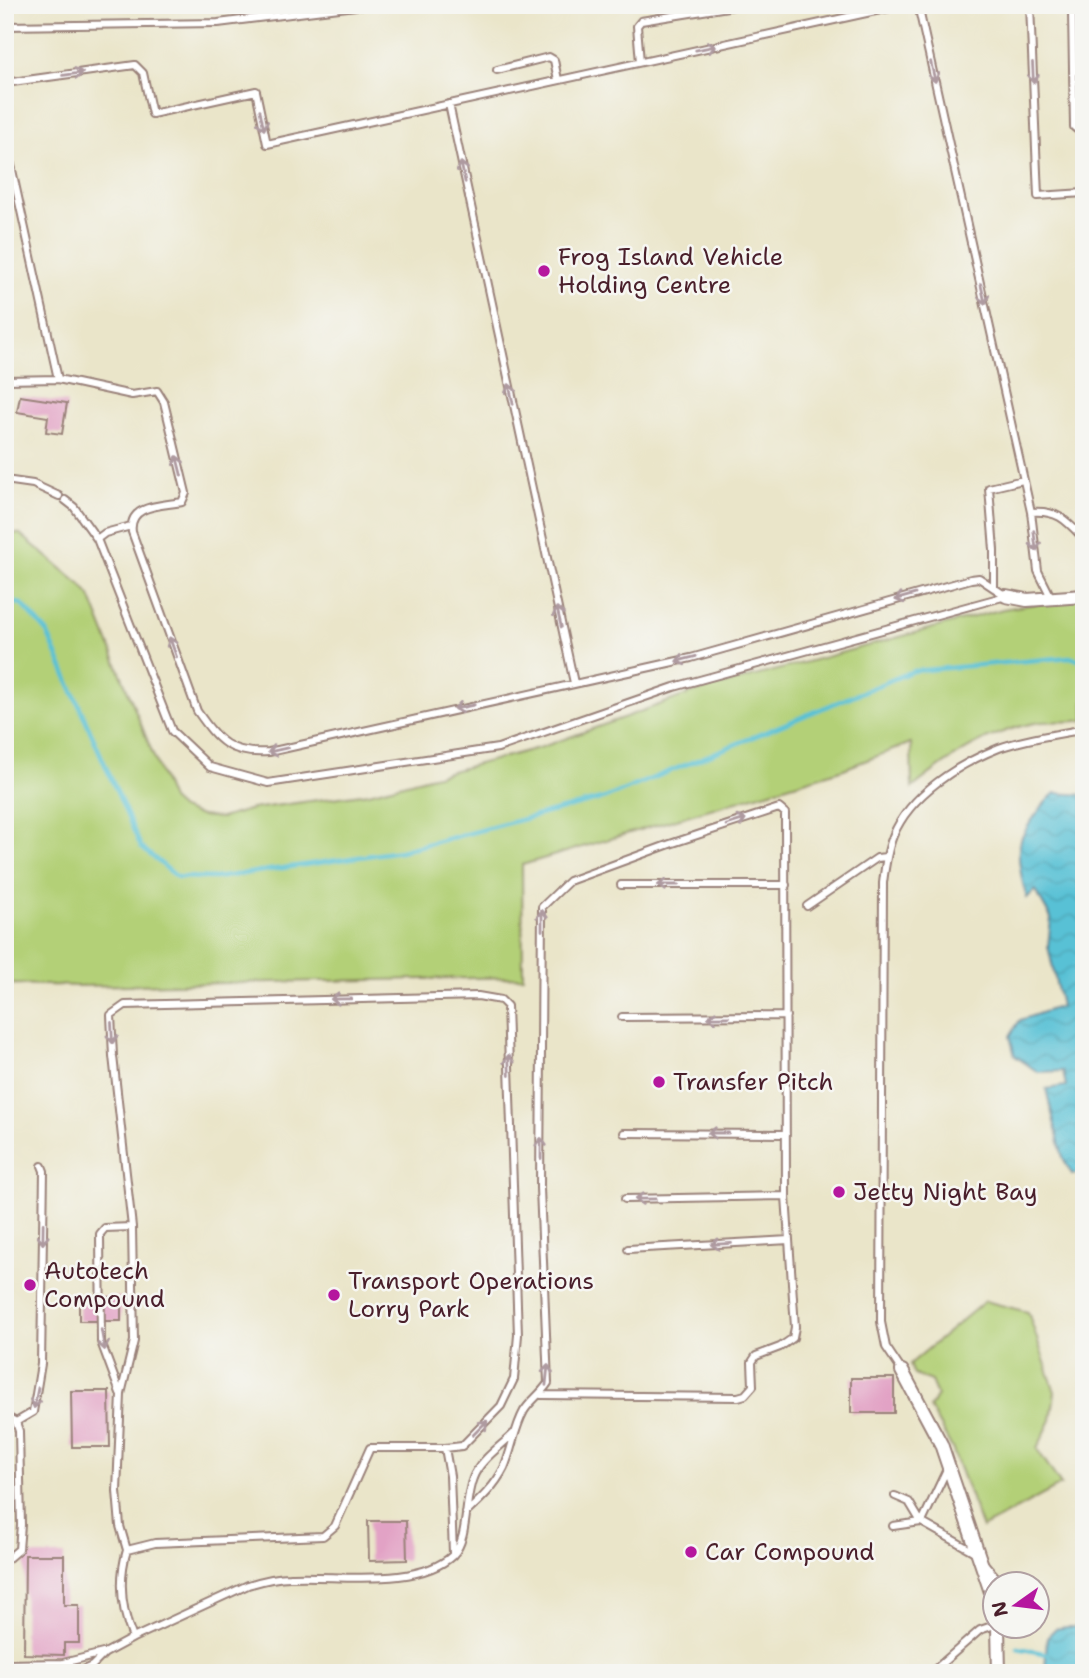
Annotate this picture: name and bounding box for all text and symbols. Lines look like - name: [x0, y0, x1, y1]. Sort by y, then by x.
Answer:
- one-way arrow: [694, 40, 717, 54]
- one-way arrow: [927, 60, 941, 83]
- one-way arrow: [1027, 62, 1040, 85]
- one-way arrow: [61, 67, 84, 80]
- one-way arrow: [256, 108, 270, 131]
- one-way arrow: [456, 161, 470, 184]
- place label: Frog Island Vehicle Holding Centre: [558, 241, 783, 301]
- marker: Frog Island Vehicle Holding Centre: [536, 263, 552, 279]
- one-way arrow: [976, 282, 990, 305]
- one-way arrow: [503, 383, 517, 406]
- one-way arrow: [172, 455, 185, 478]
- one-way arrow: [1028, 529, 1041, 552]
- one-way arrow: [894, 592, 916, 605]
- one-way arrow: [552, 606, 566, 629]
- one-way arrow: [166, 637, 178, 659]
- one-way arrow: [675, 653, 698, 666]
- one-way arrow: [453, 701, 476, 715]
- one-way arrow: [267, 743, 290, 757]
- one-way arrow: [725, 815, 747, 827]
- one-way arrow: [657, 878, 680, 892]
- one-way arrow: [535, 909, 549, 932]
- one-way arrow: [330, 993, 353, 1006]
- one-way arrow: [707, 1010, 730, 1023]
- one-way arrow: [105, 1022, 118, 1045]
- one-way arrow: [502, 1054, 515, 1077]
- place label: Transfer Pitch: [673, 1066, 834, 1098]
- marker: Transfer Pitch: [651, 1074, 667, 1090]
- one-way arrow: [707, 1126, 730, 1140]
- one-way arrow: [534, 1136, 547, 1159]
- place label: Jetty Night Bay: [853, 1176, 1037, 1208]
- marker: Jetty Night Bay: [831, 1184, 847, 1200]
- one-way arrow: [633, 1192, 656, 1205]
- one-way arrow: [36, 1222, 50, 1245]
- one-way arrow: [710, 1238, 733, 1251]
- place label: Autotech Compound: [44, 1255, 165, 1315]
- place label: Transport Operations Lorry Park: [348, 1265, 594, 1325]
- marker: Autotech Compound: [22, 1277, 38, 1293]
- marker: Transport Operations Lorry Park: [326, 1287, 342, 1303]
- one-way arrow: [97, 1328, 110, 1351]
- one-way arrow: [541, 1364, 554, 1387]
- one-way arrow: [28, 1386, 42, 1409]
- one-way arrow: [471, 1419, 488, 1436]
- place label: Car Compound: [705, 1536, 875, 1568]
- marker: Car Compound: [683, 1544, 699, 1560]
- north arrow: [981, 1570, 1050, 1640]
- text: N: [986, 1599, 1014, 1619]

